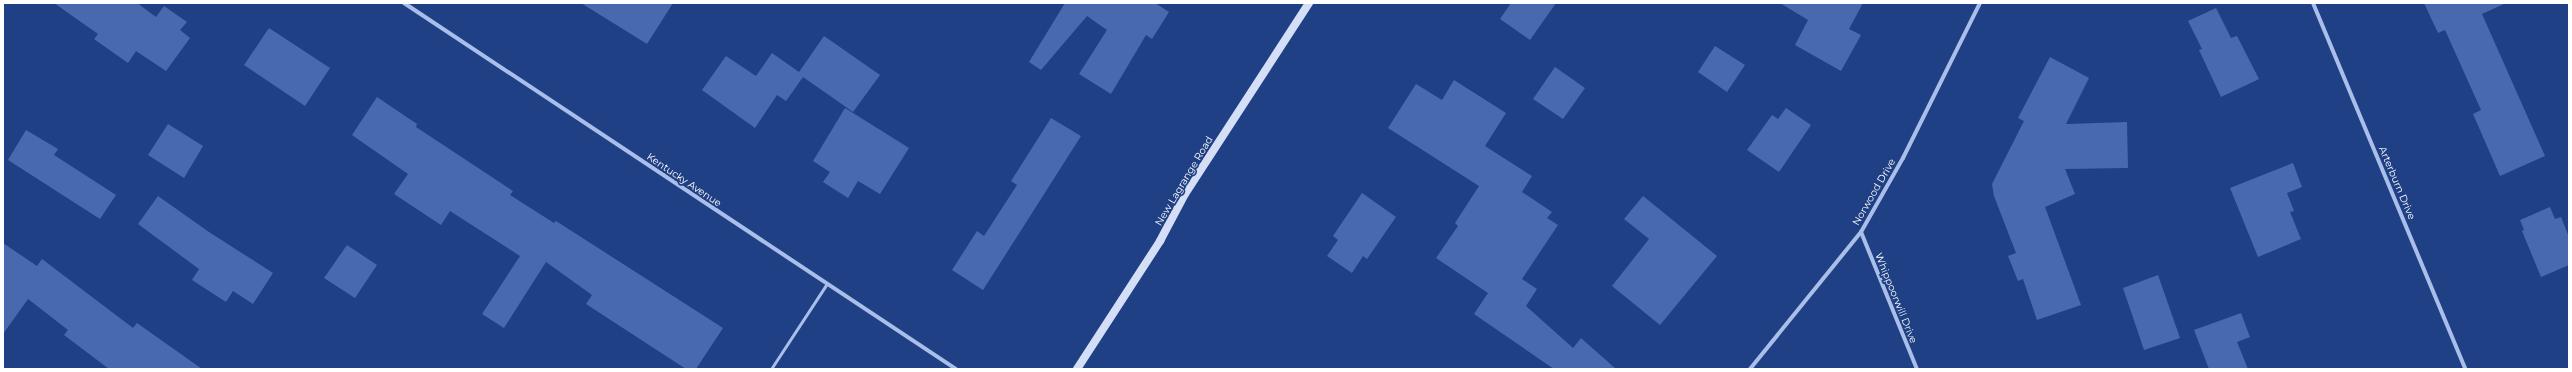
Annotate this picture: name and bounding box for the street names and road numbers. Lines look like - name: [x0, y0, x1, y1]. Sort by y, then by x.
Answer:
- street label: New Lagrange Road: [1153, 134, 1215, 228]
- street label: Arterburn Drive: [2376, 145, 2418, 221]
- street label: Kentucky Avenue: [644, 151, 724, 209]
- street label: Norwood Drive: [1850, 156, 1898, 228]
- street label: Whippoorwill Drive: [1872, 251, 1920, 345]

